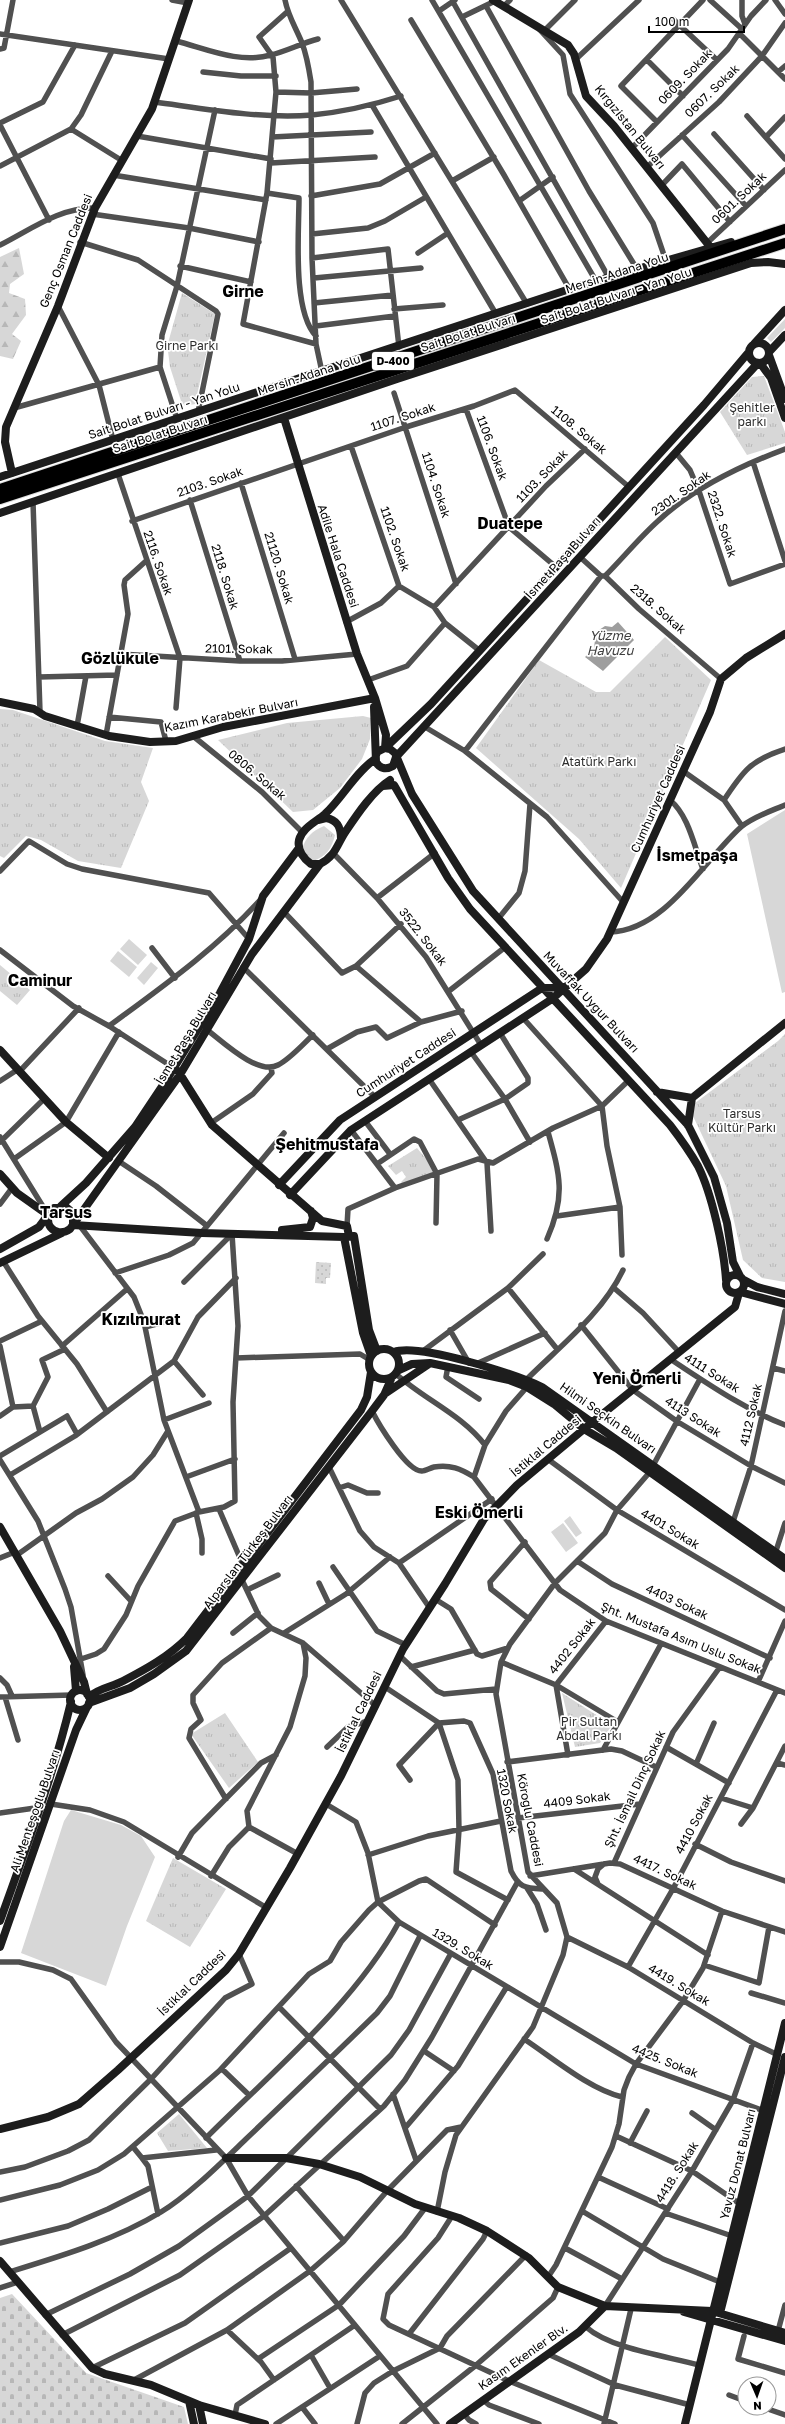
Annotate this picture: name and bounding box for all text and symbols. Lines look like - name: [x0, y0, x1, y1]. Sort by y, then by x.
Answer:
- scale bar: [649, 8, 744, 34]
- text: 100 m: [655, 14, 689, 29]
- street label: 0609. Sokak: [655, 46, 715, 107]
- street label: 0607. Sokak: [681, 61, 742, 120]
- street label: Kırgızistan Bulvarı: [592, 81, 669, 172]
- street label: 0601. Sokak: [708, 168, 769, 227]
- street label: Genç Osman Caddesi: [36, 192, 95, 310]
- street label: Mersin-Adana Yolu: [563, 249, 670, 296]
- street label: Sait Bolat Bulvarı - Yan Yolu: [538, 264, 693, 327]
- district label: Girne: [222, 281, 264, 301]
- street label: Sait Bolat Bulvarı: [418, 310, 517, 355]
- park label: Girne Parkı: [156, 338, 218, 353]
- street label: Mersin-Adana Yolu: [255, 351, 362, 398]
- road number: D-400: [372, 352, 414, 370]
- street label: Sait Bolat Bulvarı - Yan Yolu: [86, 380, 242, 442]
- street label: 1107. Sokak: [369, 399, 437, 434]
- park label: Şehitler parkı: [729, 400, 775, 429]
- street label: 1108. Sokak: [548, 402, 610, 457]
- street label: Sait Bolat Bulvarı: [111, 412, 209, 456]
- street label: 1106. Sokak: [474, 413, 511, 483]
- street label: 1103. Sokak: [513, 446, 571, 505]
- street label: 1104. Sokak: [419, 450, 454, 520]
- street label: 2103. Sokak: [175, 463, 245, 500]
- street label: 2301. Sokak: [648, 467, 713, 519]
- street label: 2322. Sokak: [705, 488, 740, 559]
- street label: Adile Hala Caddesi: [315, 502, 362, 609]
- street label: 1102. Sokak: [377, 504, 414, 574]
- district label: Duatepe: [477, 513, 543, 533]
- street label: İsmet Paşa Bulvarı: [522, 513, 604, 602]
- street label: 2116. Sokak: [140, 528, 177, 597]
- street label: 21120. Sokak: [261, 530, 298, 606]
- street label: 2118. Sokak: [208, 542, 243, 612]
- street label: 2318. Sokak: [627, 580, 689, 637]
- water label: Yüzme Havuzu: [587, 627, 634, 658]
- street label: 2101. Sokak: [205, 640, 273, 657]
- district label: Gözlükule: [81, 648, 159, 668]
- street label: Kazım Karabekir Bulvarı: [163, 694, 299, 735]
- street label: Cumhuriyet Caddesi: [627, 743, 688, 855]
- street label: 0806. Sokak: [225, 746, 290, 803]
- park label: Atatürk Parkı: [562, 754, 636, 769]
- district label: İsmetpaşa: [656, 845, 738, 865]
- street label: 3522. Sokak: [396, 905, 451, 969]
- street label: Muvaffak Uygur Bulvarı: [540, 948, 642, 1056]
- district label: Caminur: [8, 970, 72, 990]
- street label: İsmet Paşa Bulvarı: [152, 988, 219, 1087]
- street label: Cumhuriyet Caddesi: [353, 1025, 458, 1100]
- park label: Tarsus Kültür Parkı: [708, 1106, 776, 1135]
- district label: Şehitmustafa: [275, 1134, 379, 1154]
- district label: Tarsus: [40, 1202, 92, 1222]
- district label: Kızılmurat: [101, 1309, 181, 1329]
- street label: 4111 Sokak: [682, 1350, 743, 1396]
- district label: Yeni Ömerli: [592, 1368, 682, 1388]
- street label: Hilmi Seçkin Bulvarı: [557, 1379, 659, 1457]
- street label: 4112 Sokak: [736, 1382, 765, 1448]
- street label: 4113 Sokak: [662, 1393, 724, 1440]
- street label: İstiklal Caddesi: [507, 1411, 584, 1480]
- street label: Alparslan Türkeş Bulvarı: [200, 1492, 295, 1612]
- district label: Eski Ömerli: [435, 1502, 523, 1522]
- street label: 4401 Sokak: [638, 1505, 703, 1552]
- street label: 4403 Sokak: [644, 1581, 711, 1623]
- street label: Şht. Mustafa Asım Uslu Sokak: [599, 1598, 764, 1677]
- street label: 4402 Sokak: [545, 1614, 598, 1677]
- street label: İstiklal Caddesi: [332, 1669, 385, 1755]
- park label: Pir Sultan Abdal Parkı: [556, 1714, 622, 1743]
- street label: Şht. İsmail Dinç Sokak: [601, 1727, 668, 1850]
- street label: Ali Menteşoğlu Bulvarı: [6, 1747, 63, 1874]
- street label: 1320 Sokak: [494, 1767, 521, 1835]
- street label: Köroğlu Caddesi: [514, 1772, 547, 1868]
- street label: 4409 Sokak: [543, 1788, 612, 1811]
- street label: 4410 Sokak: [671, 1791, 716, 1856]
- street label: 4417. Sokak: [631, 1850, 700, 1893]
- street label: 1329. Sokak: [430, 1924, 497, 1973]
- street label: İstiklal Caddesi: [155, 1946, 229, 2019]
- street label: 4419. Sokak: [646, 1960, 713, 2009]
- street label: 4425. Sokak: [630, 2040, 701, 2081]
- street label: Yavuz Donat Bulvarı: [716, 2107, 759, 2221]
- street label: 4418. Sokak: [652, 2138, 701, 2205]
- street label: Kasım Ekenler Blv.: [475, 2320, 570, 2393]
- north arrow: [737, 2376, 777, 2416]
- text: N: [753, 2400, 762, 2413]

